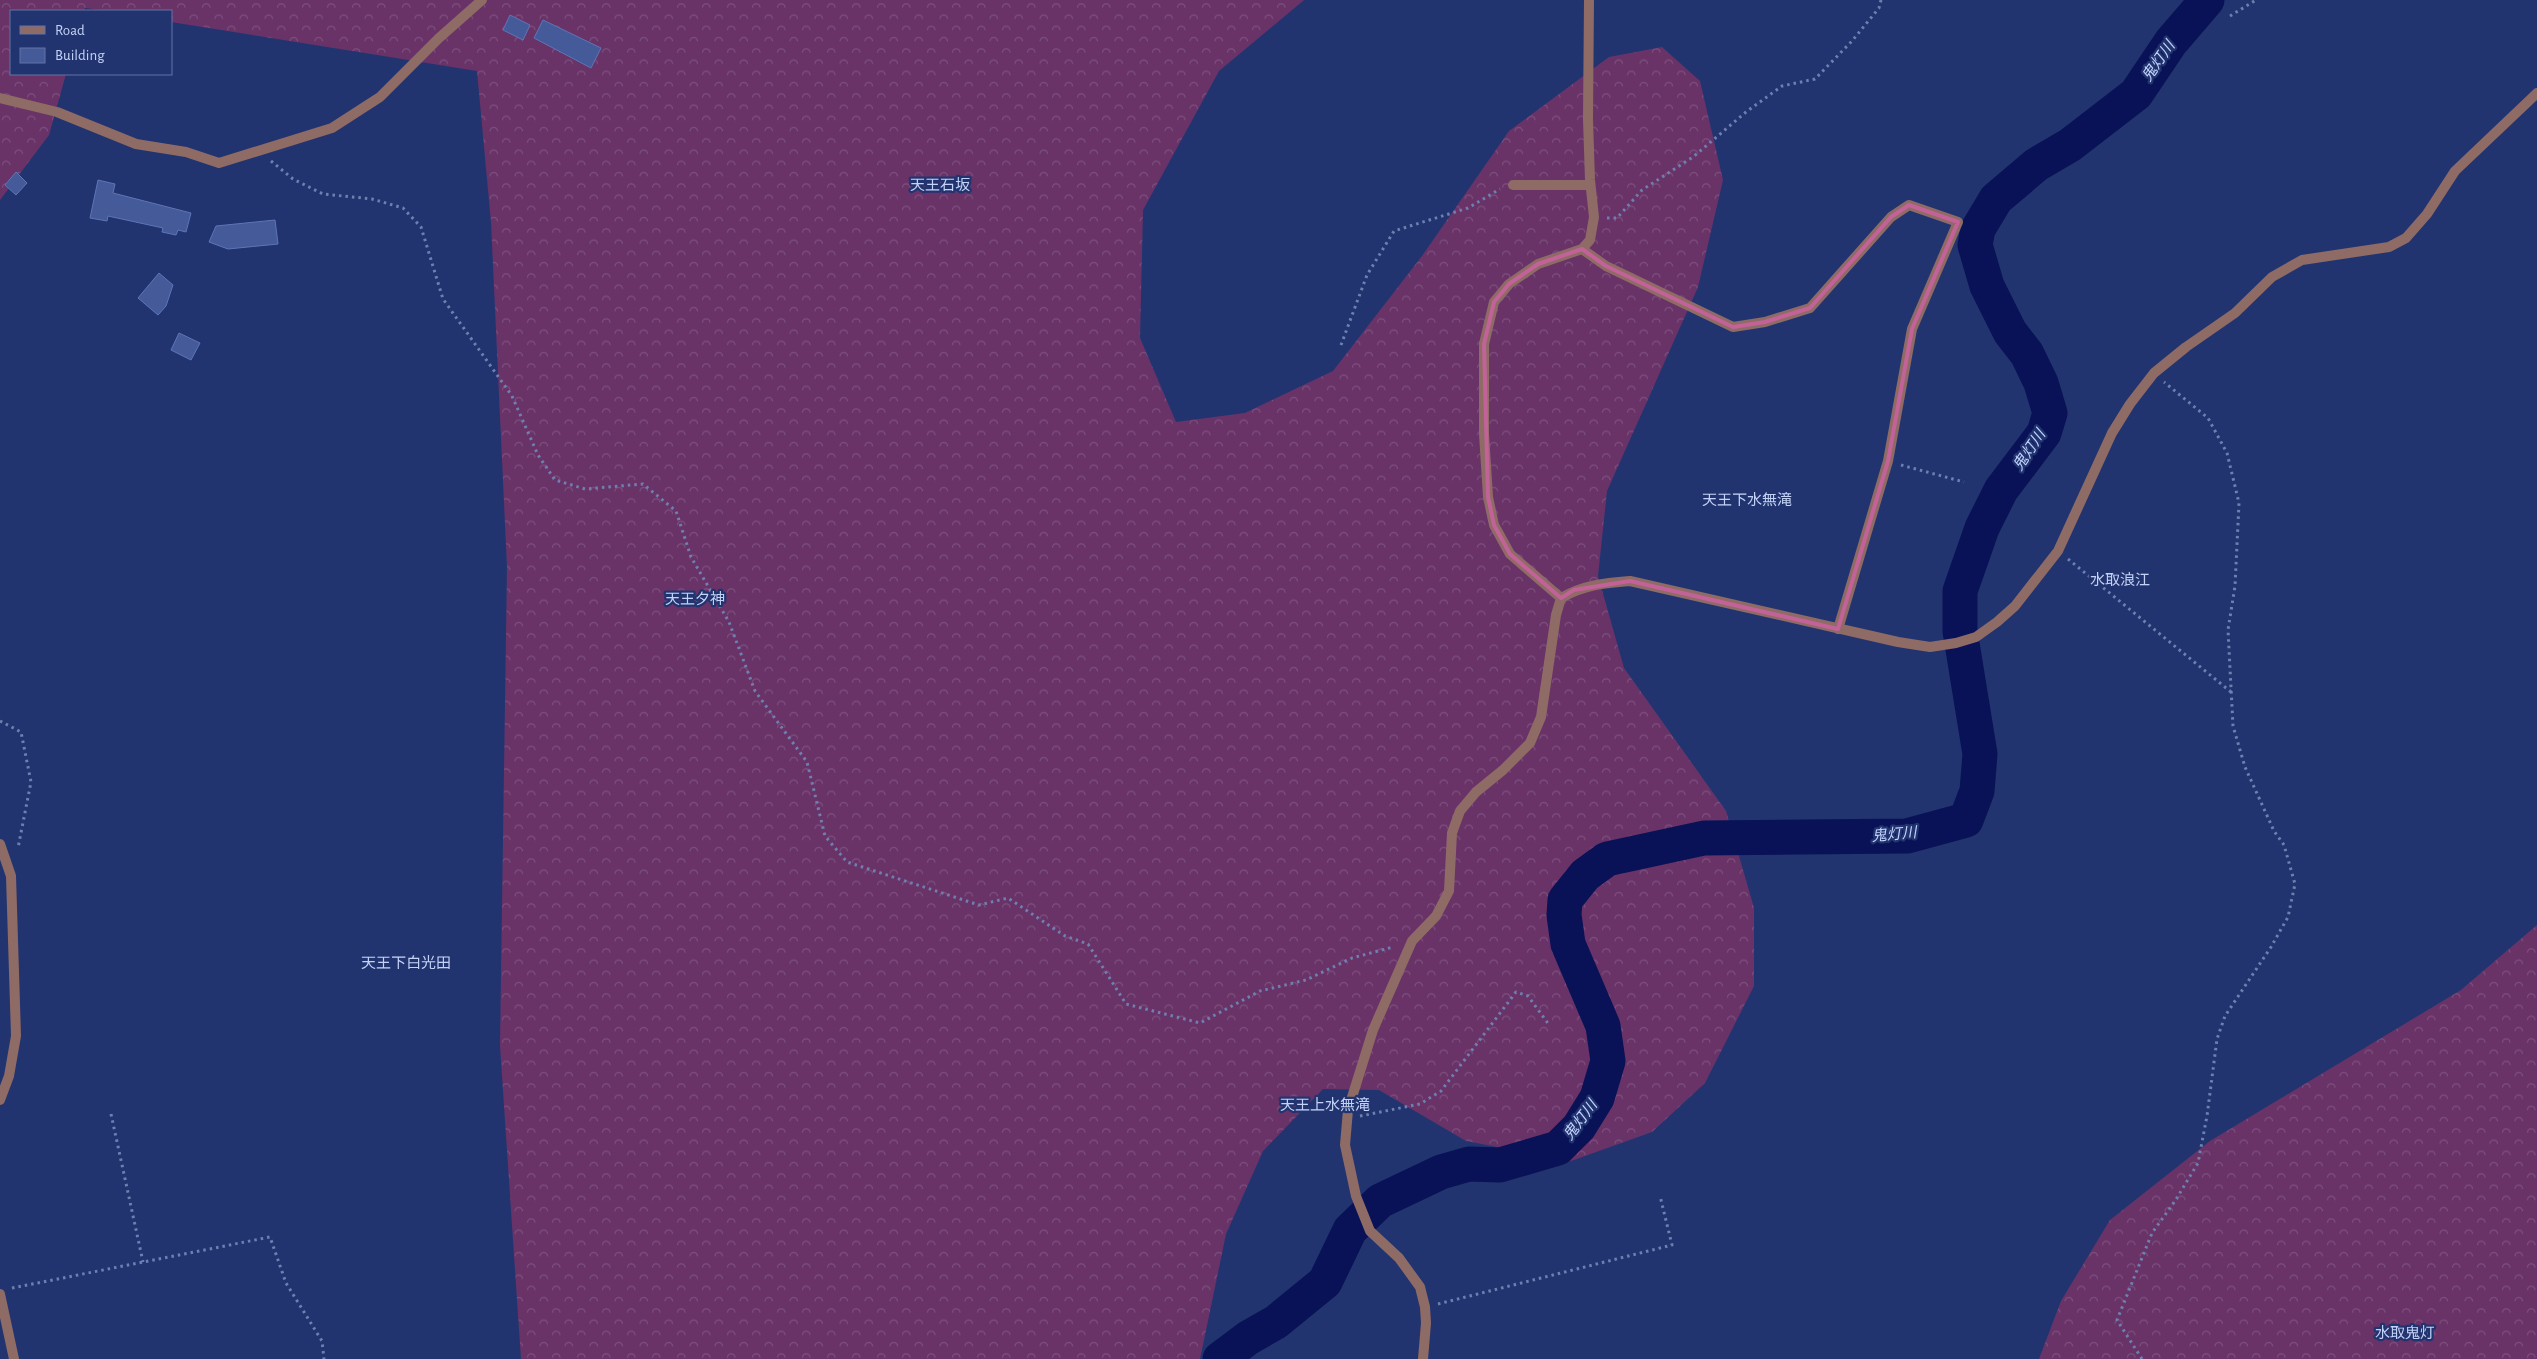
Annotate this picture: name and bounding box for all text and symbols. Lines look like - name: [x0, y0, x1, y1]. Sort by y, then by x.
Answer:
- legend: [10, 10, 172, 75]
- text: Road: [55, 23, 85, 38]
- water label: 鬼灯川: [2139, 36, 2179, 84]
- text: Building: [55, 48, 105, 63]
- district label: 天王石坂: [910, 177, 970, 193]
- water label: 鬼灯川: [2010, 425, 2049, 473]
- district label: 天王下水無滝: [1702, 492, 1792, 508]
- district label: 水取浪江: [2090, 572, 2150, 588]
- district label: 天王夕神: [665, 591, 725, 607]
- water label: 鬼灯川: [1871, 824, 1919, 844]
- district label: 天王下白光田: [361, 955, 451, 971]
- water label: 鬼灯川: [1560, 1096, 1601, 1143]
- district label: 天王上水無滝: [1280, 1097, 1370, 1113]
- district label: 水取鬼灯: [2375, 1325, 2435, 1341]

